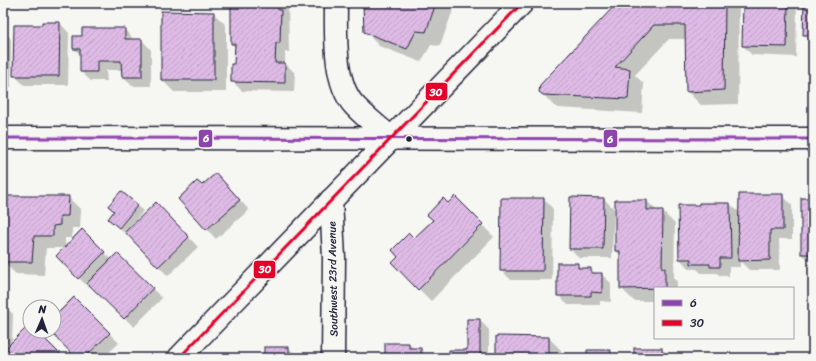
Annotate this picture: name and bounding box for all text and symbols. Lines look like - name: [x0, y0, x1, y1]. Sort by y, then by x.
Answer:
- line badge: 30: [425, 82, 448, 101]
- text: 30: [429, 83, 443, 102]
- line badge: 6: [198, 129, 213, 148]
- text: 6: [202, 129, 209, 148]
- line badge: 6: [603, 129, 618, 148]
- text: 6: [606, 130, 613, 149]
- unlabelled marker: [404, 134, 414, 144]
- street label: Southwest 23rd Avenue: [322, 221, 344, 337]
- line badge: 30: [253, 260, 276, 279]
- text: 30: [258, 260, 272, 279]
- legend: [654, 287, 794, 339]
- text: 6: [690, 292, 697, 314]
- north arrow: [22, 299, 62, 339]
- text: N: [37, 300, 47, 319]
- text: 30: [690, 312, 705, 334]

